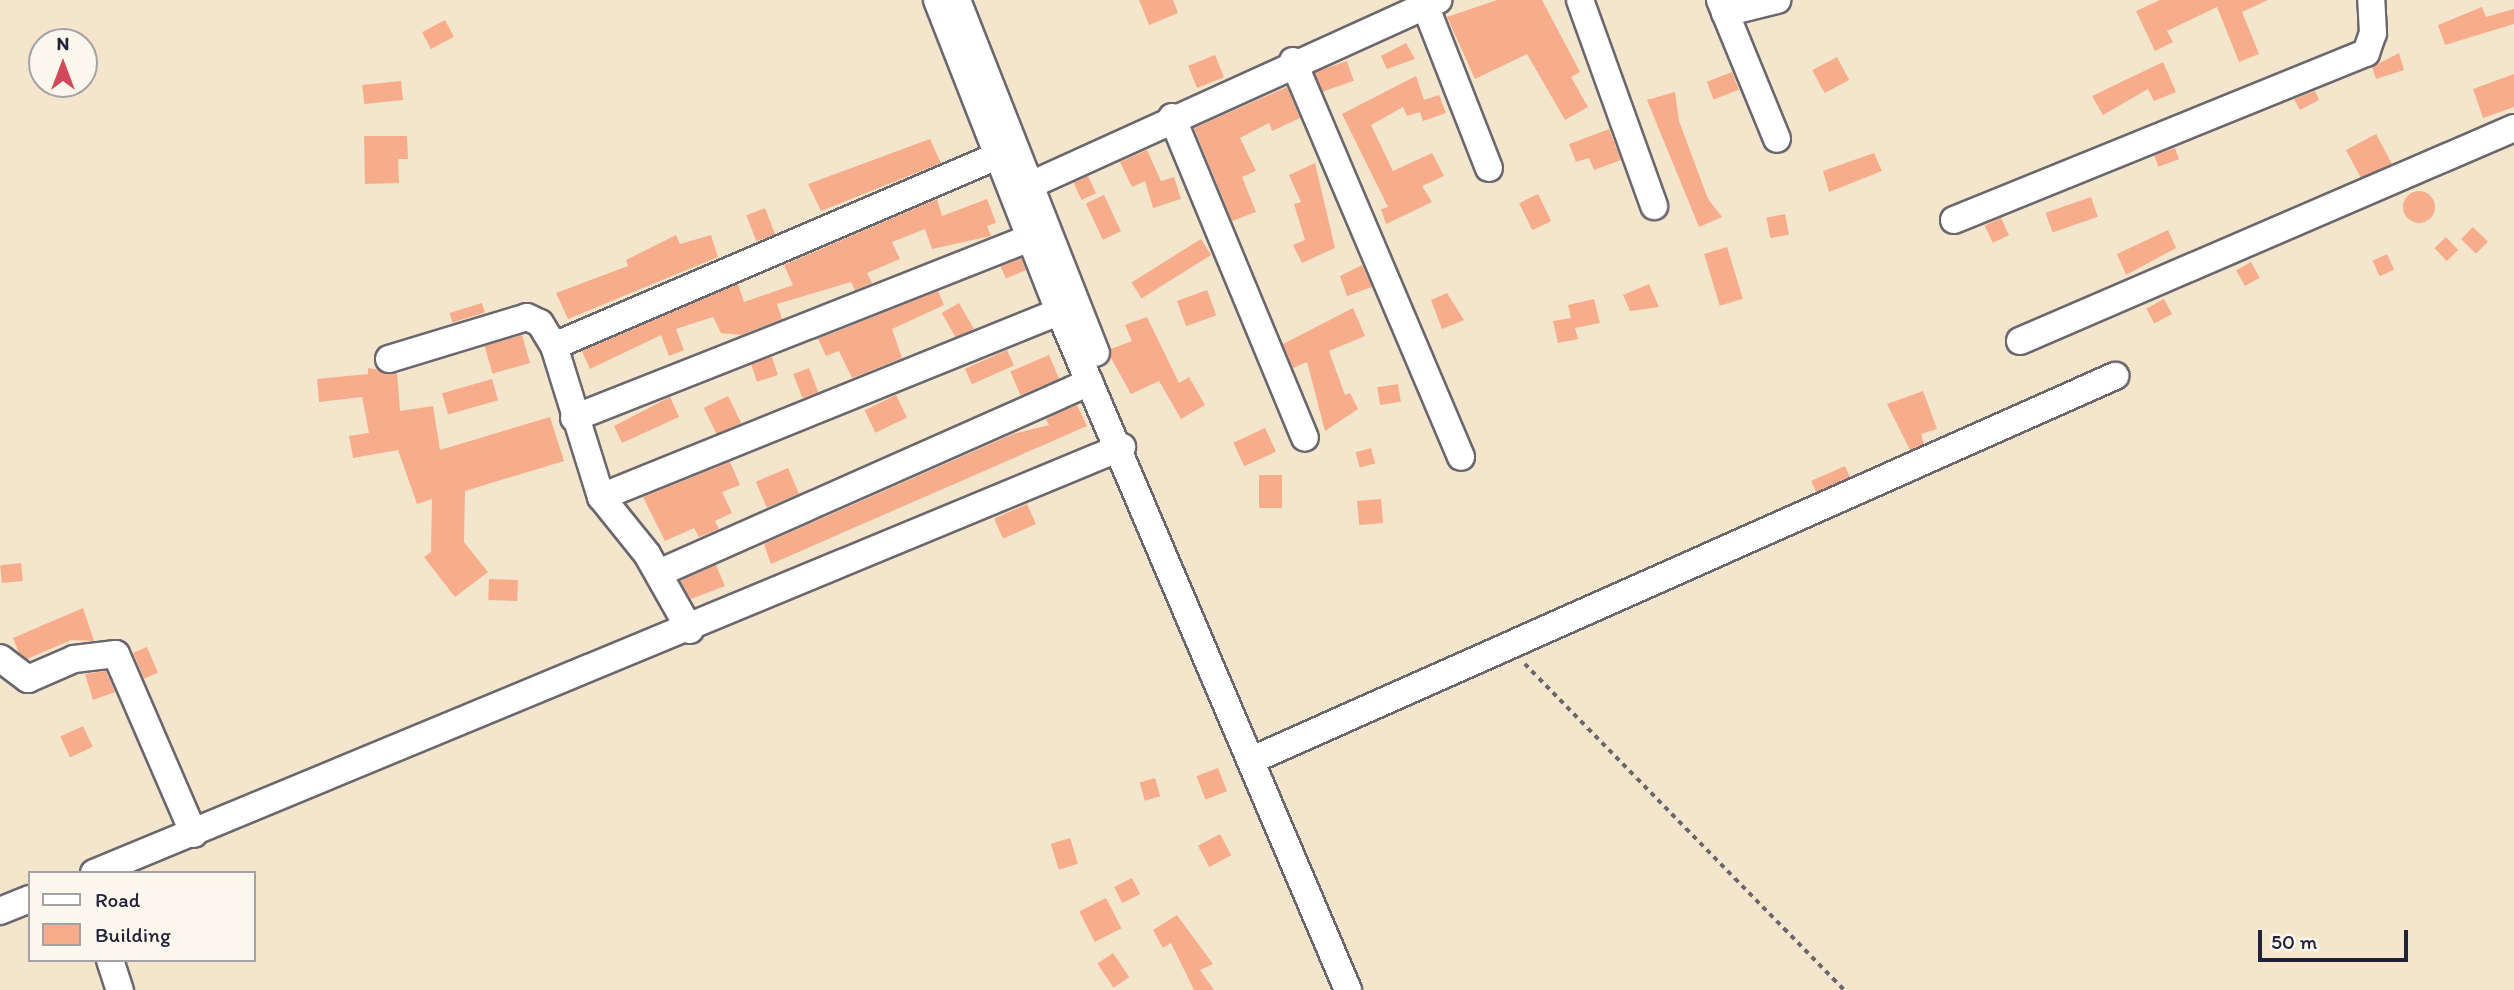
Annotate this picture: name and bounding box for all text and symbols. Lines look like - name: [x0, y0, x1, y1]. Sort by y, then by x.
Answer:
- north arrow: [28, 28, 98, 98]
- text: N: [57, 32, 69, 55]
- legend: [28, 871, 256, 962]
- text: Road: [95, 887, 140, 912]
- scale bar: [2262, 916, 2412, 960]
- text: Building: [95, 922, 171, 947]
- text: 50 m: [2271, 929, 2317, 954]

